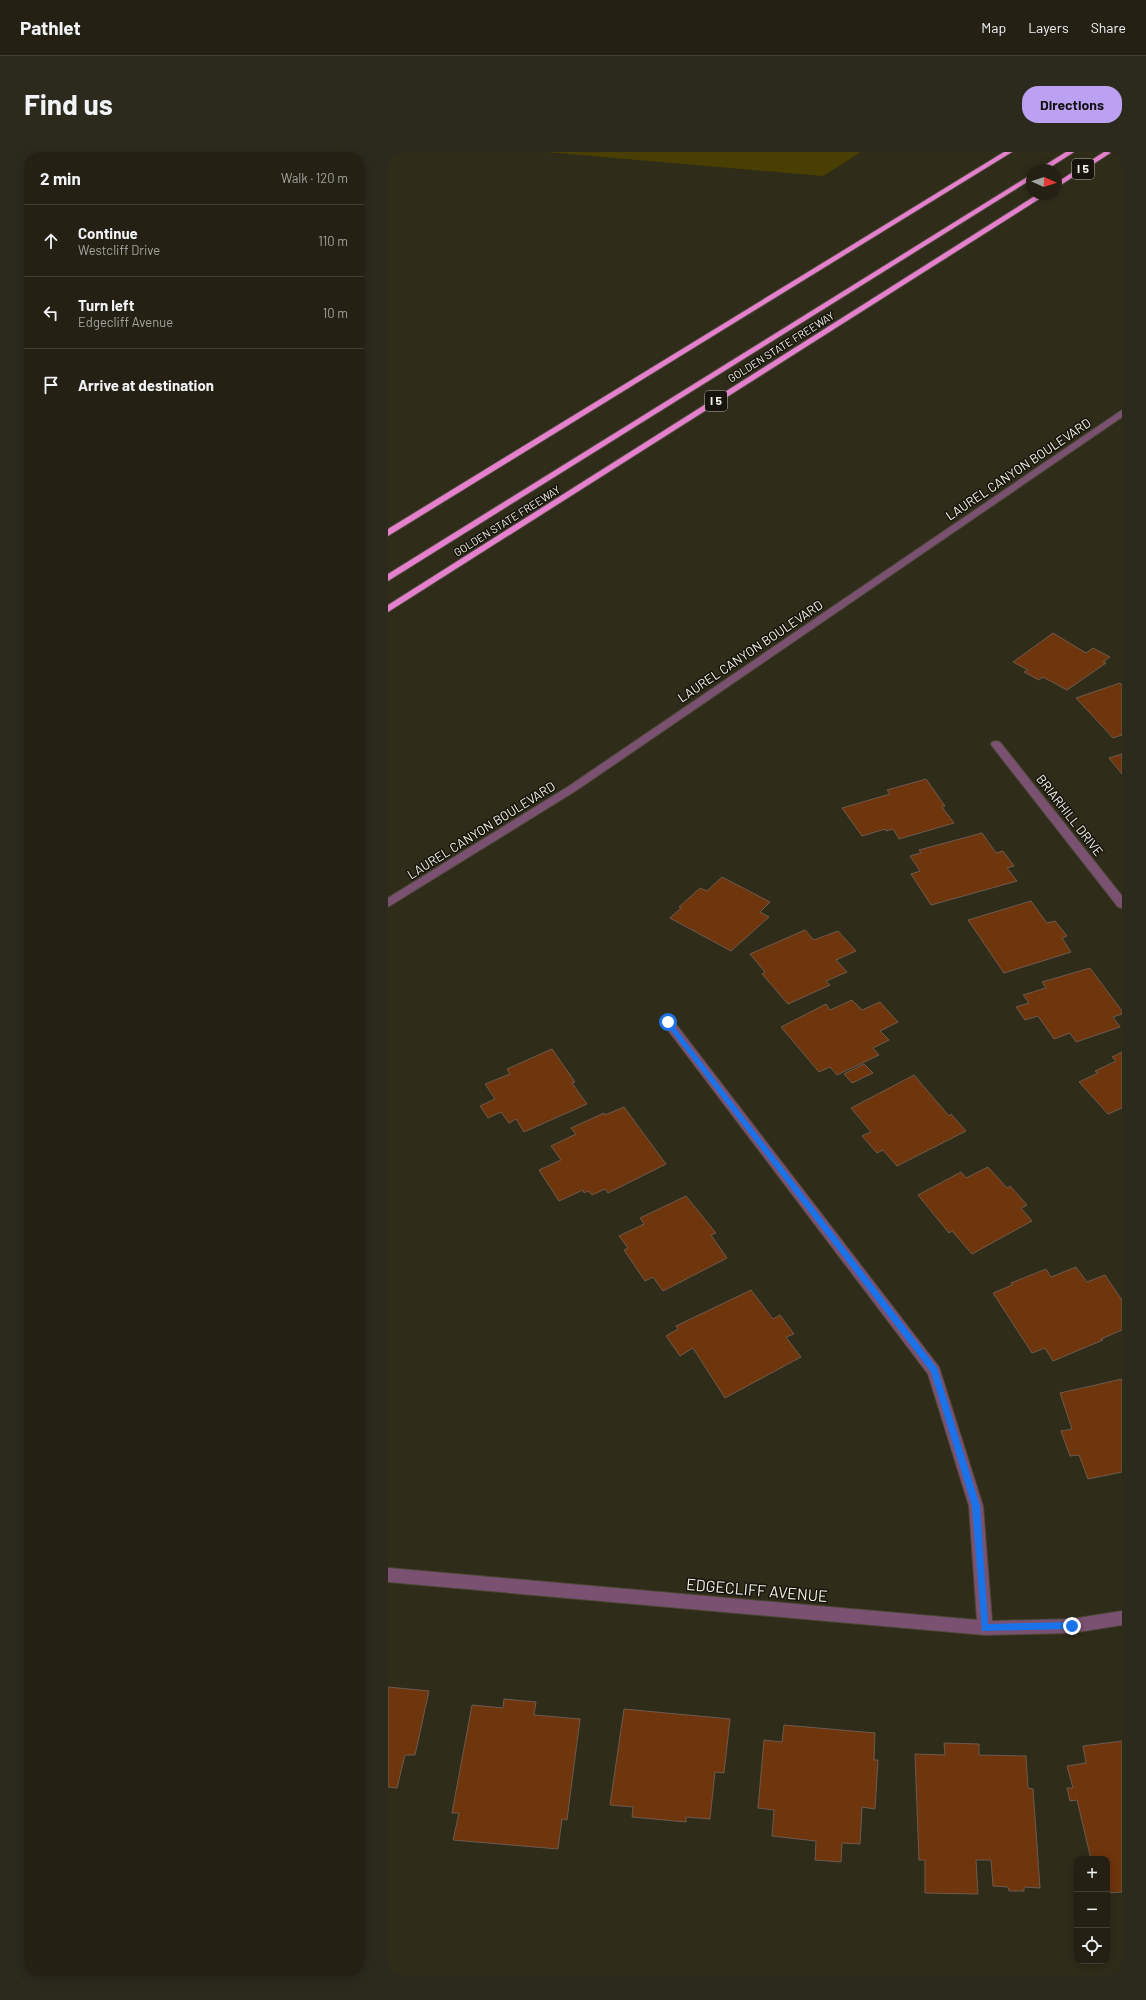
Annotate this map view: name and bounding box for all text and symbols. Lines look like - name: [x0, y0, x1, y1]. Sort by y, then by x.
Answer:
- text: Pathlet: [20, 16, 81, 39]
- text: Map: [981, 19, 1006, 36]
- text: Layers: [1028, 19, 1069, 36]
- text: Share: [1091, 19, 1126, 36]
- button: Directions: [1022, 86, 1122, 123]
- text: Find us: [24, 87, 113, 121]
- road number: I 5: [1072, 159, 1094, 179]
- north arrow: [1026, 164, 1062, 200]
- text: 2 min: [40, 168, 81, 188]
- text: Walk · 120 m: [281, 170, 348, 186]
- text: Continue: [78, 224, 138, 242]
- icon: ahead: [40, 230, 62, 252]
- text: 110 m: [318, 233, 348, 249]
- text: Westcliff Drive: [78, 242, 160, 258]
- text: Turn left: [78, 296, 134, 314]
- icon: left: [40, 302, 62, 324]
- text: 10 m: [323, 305, 348, 321]
- street label: GOLDEN STATE FREEWAY: [725, 308, 836, 385]
- text: Edgecliff Avenue: [78, 314, 173, 330]
- icon: arrive: [40, 374, 62, 396]
- text: Arrive at destination: [78, 376, 214, 394]
- road number: I 5: [705, 391, 727, 411]
- street label: LAUREL CANYON BOULEVARD: [942, 414, 1094, 524]
- street label: GOLDEN STATE FREEWAY: [451, 482, 562, 559]
- street label: LAUREL CANYON BOULEVARD: [674, 596, 826, 706]
- street label: BRIARHILL DRIVE: [1033, 771, 1107, 859]
- street label: LAUREL CANYON BOULEVARD: [404, 778, 558, 882]
- route start: [659, 1013, 677, 1031]
- street label: EDGECLIFF AVENUE: [685, 1574, 829, 1605]
- route end: [1063, 1617, 1081, 1635]
- map controls: [1074, 1856, 1110, 1964]
- button: +: [1074, 1856, 1110, 1892]
- button: −: [1074, 1892, 1110, 1928]
- button: locate: [1074, 1928, 1110, 1964]

